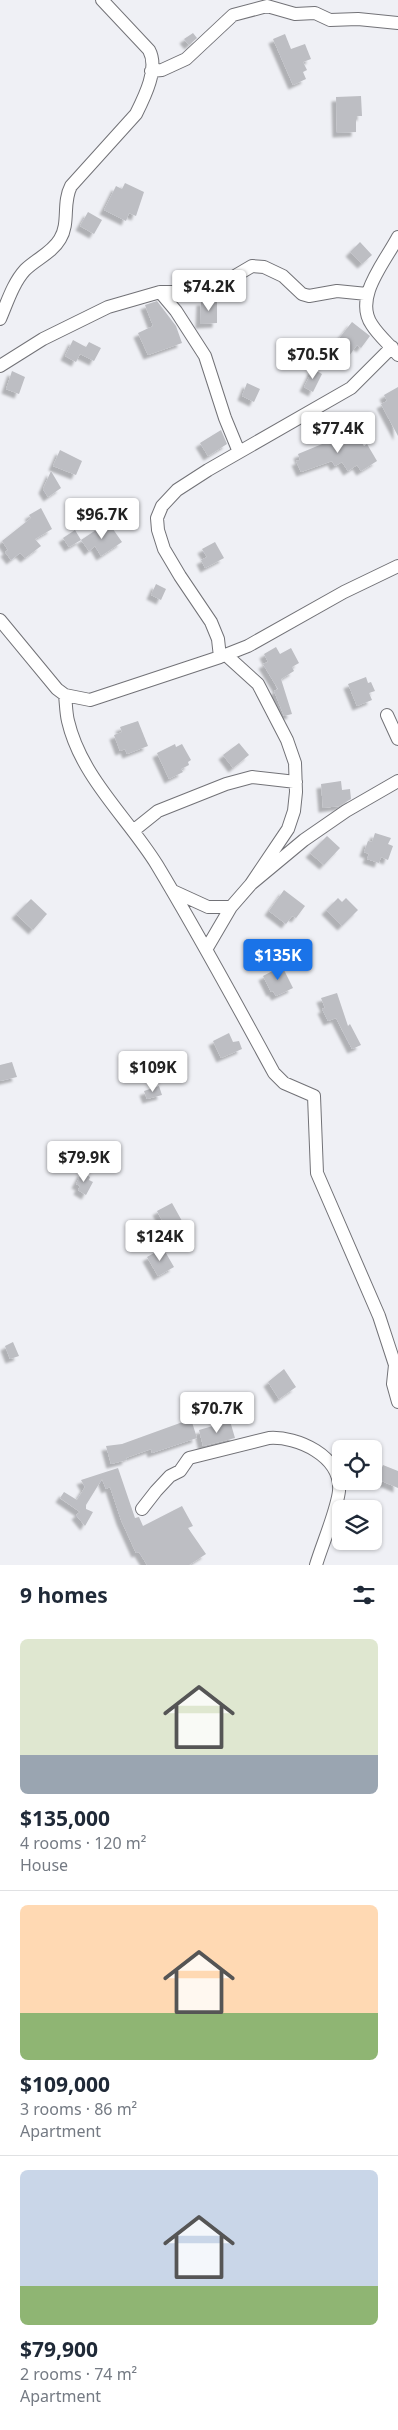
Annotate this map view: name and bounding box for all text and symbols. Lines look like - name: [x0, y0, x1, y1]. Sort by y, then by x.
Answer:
- pin: $74.2K: [168, 270, 250, 312]
- text: $74.2K: [183, 275, 235, 297]
- pin: $70.5K: [272, 338, 354, 380]
- text: $70.5K: [287, 343, 339, 365]
- pin: $77.4K: [297, 412, 379, 454]
- text: $77.4K: [312, 417, 364, 439]
- pin: $96.7K: [61, 498, 143, 540]
- text: $96.7K: [76, 503, 128, 525]
- pin: $135K: [243, 938, 313, 981]
- text: $135K: [254, 944, 302, 966]
- pin: $109K: [118, 1050, 188, 1093]
- text: $109K: [129, 1056, 177, 1078]
- pin: $79.9K: [43, 1140, 125, 1183]
- text: $79.9K: [58, 1146, 110, 1168]
- pin: $124K: [125, 1220, 195, 1262]
- text: $124K: [136, 1225, 184, 1247]
- pin: $70.7K: [176, 1392, 258, 1434]
- text: $70.7K: [191, 1397, 243, 1419]
- map controls: [332, 1440, 382, 1550]
- button: locate: [332, 1440, 382, 1490]
- button: layers: [332, 1500, 382, 1550]
- text: 9 homes: [20, 1581, 108, 1609]
- icon: filters: [350, 1581, 378, 1609]
- icon: home: [154, 1672, 244, 1762]
- text: $135,000: [20, 1804, 110, 1832]
- text: 4 rooms · 120 m²: [20, 1832, 146, 1854]
- text: House: [20, 1854, 68, 1876]
- icon: home: [154, 1937, 244, 2027]
- text: $109,000: [20, 2070, 110, 2098]
- text: 3 rooms · 86 m²: [20, 2098, 137, 2120]
- text: Apartment: [20, 2120, 101, 2142]
- icon: home: [154, 2202, 244, 2292]
- text: $79,900: [20, 2335, 98, 2363]
- text: 2 rooms · 74 m²: [20, 2363, 137, 2385]
- text: Apartment: [20, 2385, 101, 2407]

